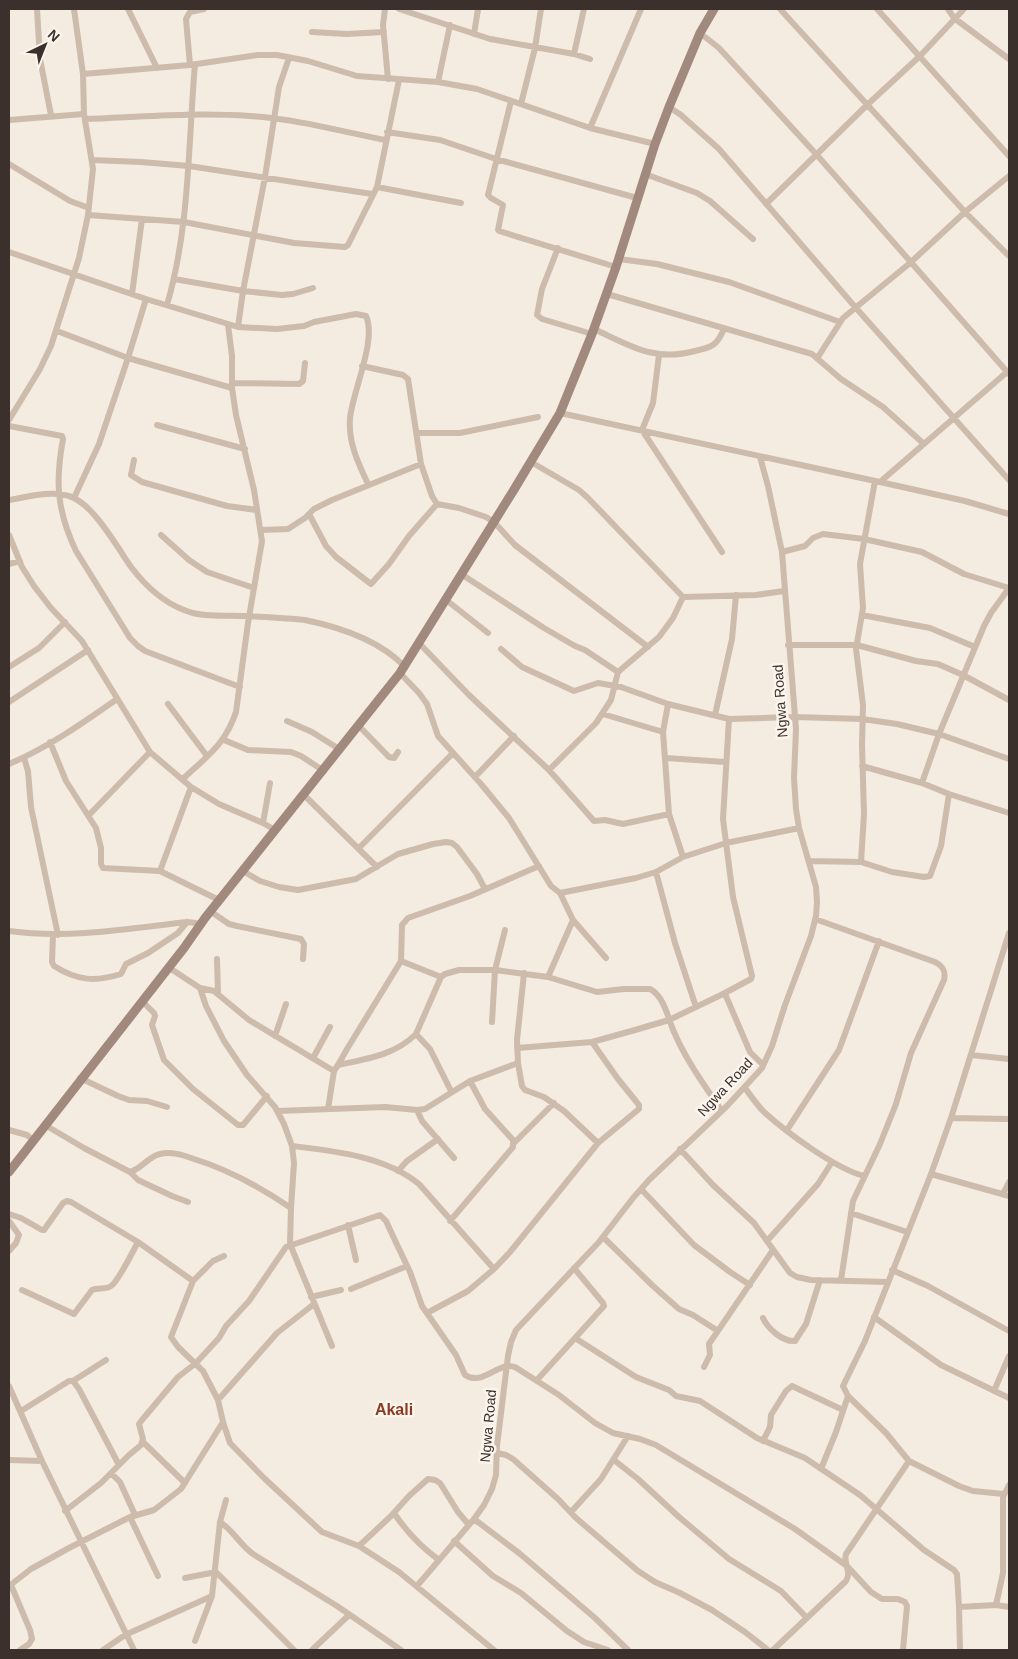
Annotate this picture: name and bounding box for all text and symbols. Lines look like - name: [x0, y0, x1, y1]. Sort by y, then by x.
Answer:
- north arrow: [20, 20, 70, 70]
- text: N: [45, 26, 63, 45]
- street label: Ngwa Road: [769, 664, 791, 738]
- street label: Ngwa Road: [694, 1055, 756, 1119]
- street label: Ngwa Road: [477, 1389, 499, 1463]
- district label: Akali: [375, 1401, 413, 1418]

